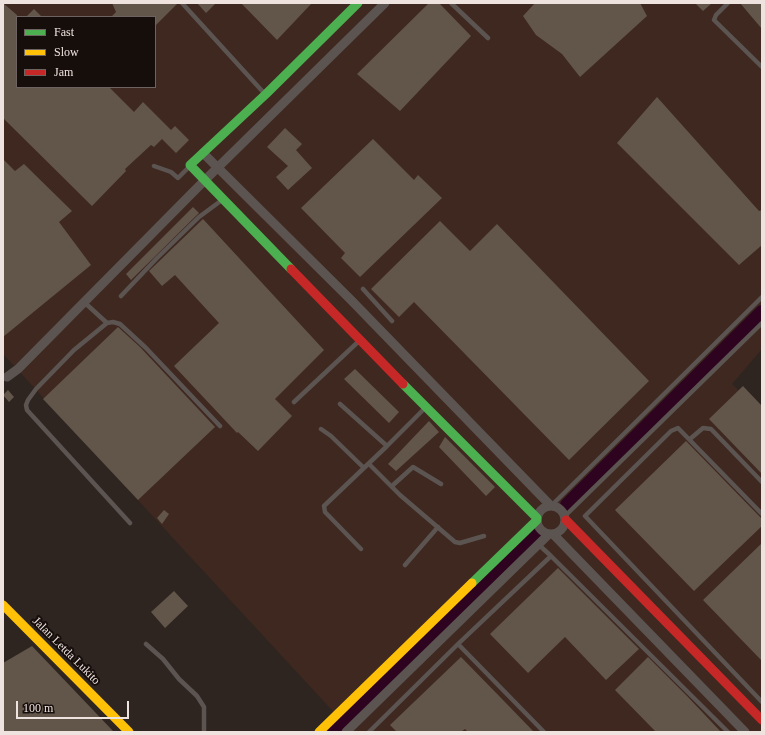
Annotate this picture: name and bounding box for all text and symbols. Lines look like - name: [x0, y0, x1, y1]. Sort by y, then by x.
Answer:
- legend: [16, 16, 156, 88]
- text: Fast: [54, 25, 74, 39]
- text: Slow: [54, 45, 79, 59]
- text: Jam: [54, 65, 73, 79]
- street label: Jalan Letda Lukito: [29, 614, 103, 688]
- scale bar: [18, 693, 131, 719]
- text: 100 m: [23, 701, 53, 715]

